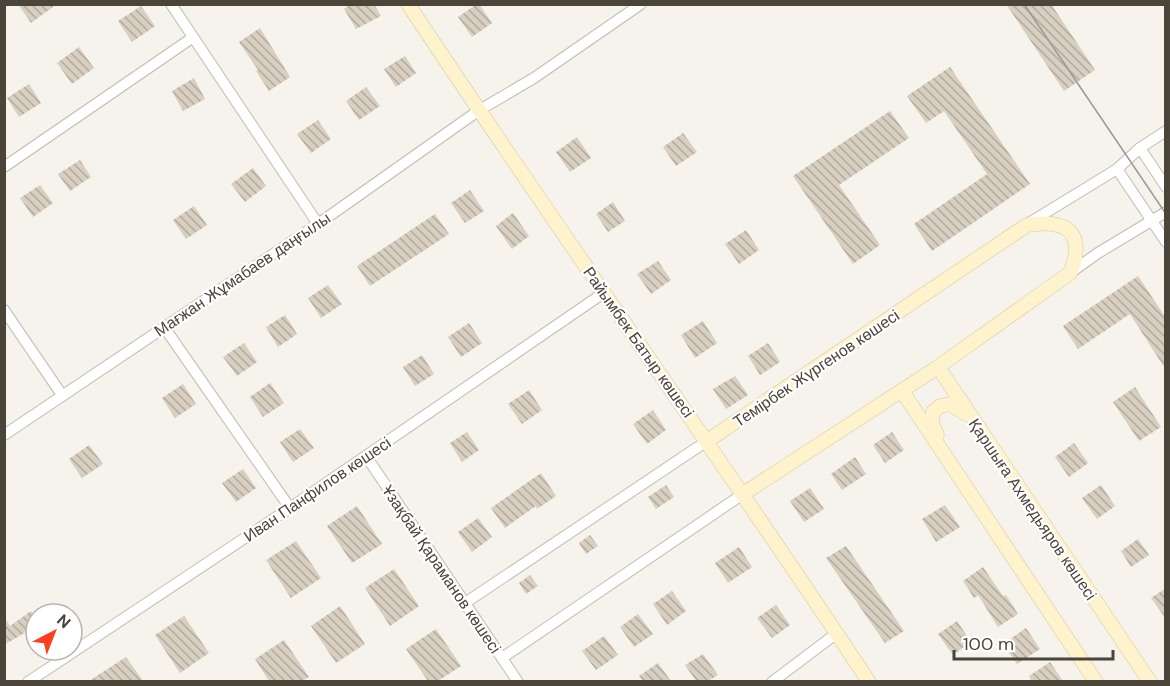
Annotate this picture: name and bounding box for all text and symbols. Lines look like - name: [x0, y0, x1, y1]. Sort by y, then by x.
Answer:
- street label: Мағжан Жұмабаев даңғылы: [150, 207, 334, 341]
- street label: Райымбек Батыр көшесі: [578, 263, 699, 422]
- street label: Темірбек Жүргенов көшесі: [729, 305, 903, 432]
- street label: Қаршыға Ахмедьяров көшесі: [964, 414, 1101, 604]
- street label: Иван Панфилов көшесі: [239, 432, 395, 547]
- street label: Ұзақбай Қараманов көшесі: [377, 481, 506, 657]
- north arrow: [24, 602, 84, 662]
- text: N: [52, 610, 75, 633]
- scale bar: [954, 623, 1113, 661]
- text: 100 m: [963, 632, 1014, 656]

